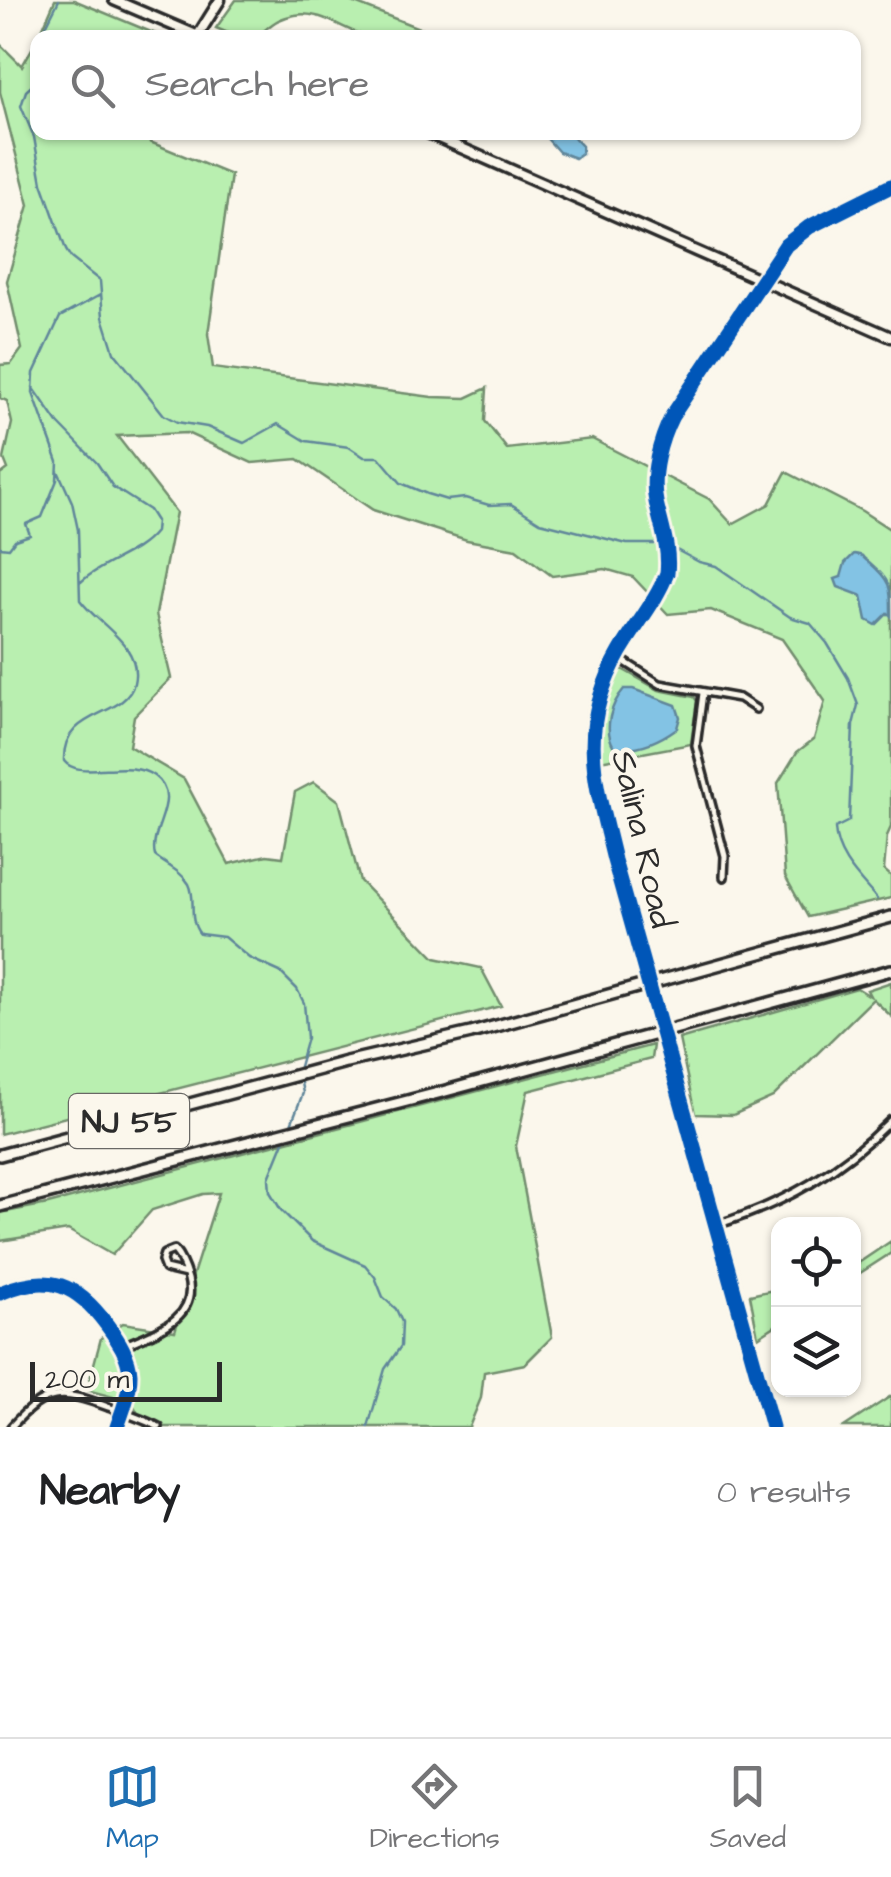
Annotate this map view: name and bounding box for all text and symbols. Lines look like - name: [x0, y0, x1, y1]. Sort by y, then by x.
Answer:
- search box: [30, 30, 861, 140]
- icon: search: [65, 58, 120, 113]
- text: Search here: [145, 59, 369, 111]
- street label: Salina Road: [598, 746, 687, 933]
- road number: NJ 55: [69, 1094, 189, 1148]
- map controls: [771, 1217, 861, 1397]
- button: locate: [771, 1217, 861, 1307]
- button: layers: [771, 1307, 861, 1397]
- scale bar: [30, 1357, 222, 1402]
- text: 200 m: [45, 1360, 129, 1399]
- text: Nearby: [40, 1463, 180, 1521]
- text: 0 results: [717, 1470, 851, 1515]
- tab: Map: [105, 1759, 160, 1858]
- tab: Directions: [370, 1759, 500, 1858]
- tab: Saved: [710, 1759, 786, 1858]

